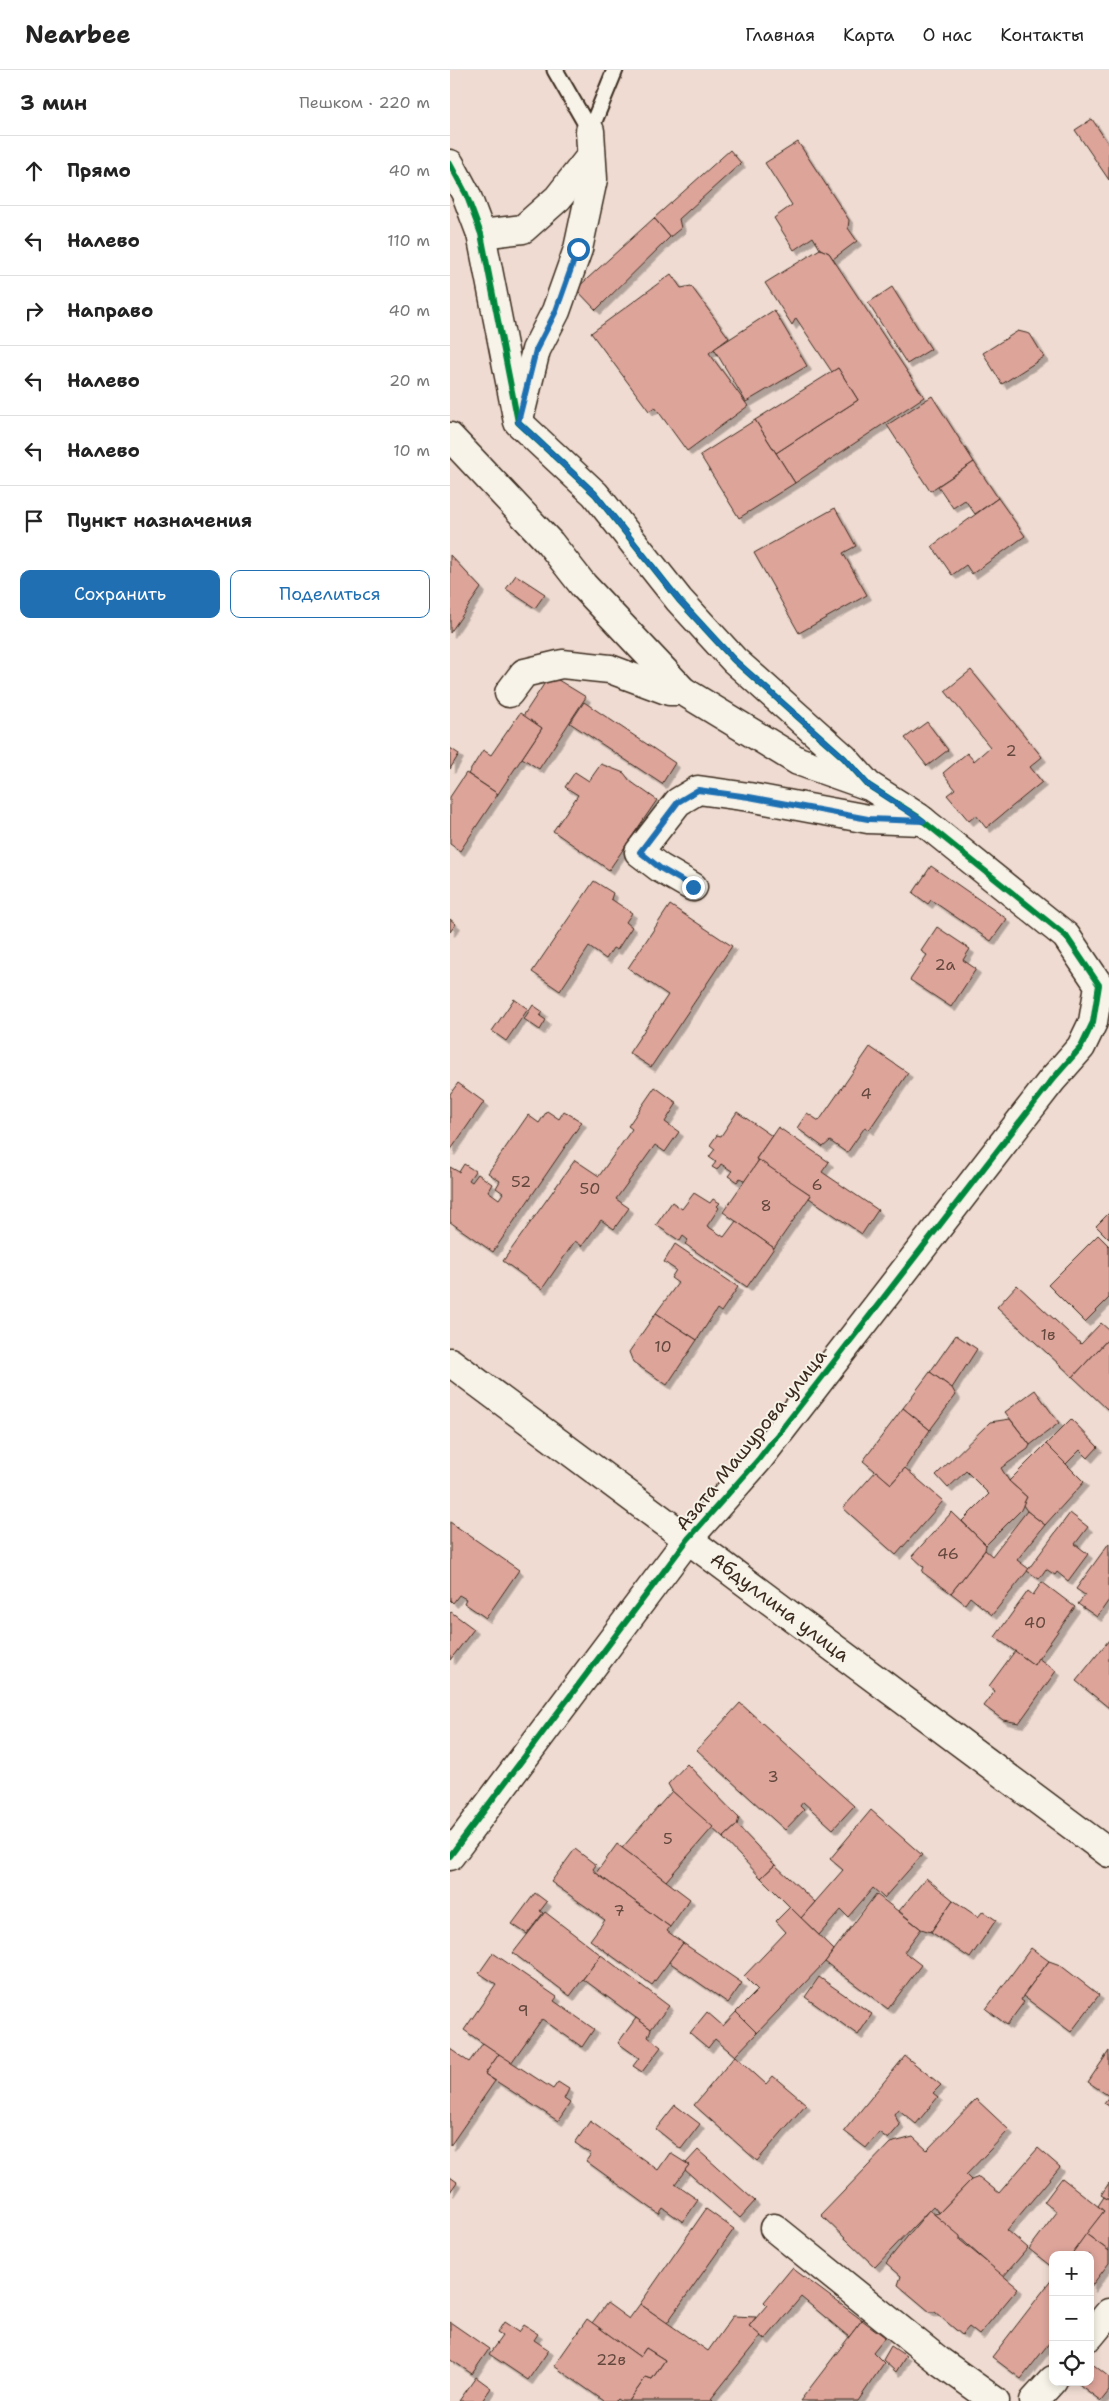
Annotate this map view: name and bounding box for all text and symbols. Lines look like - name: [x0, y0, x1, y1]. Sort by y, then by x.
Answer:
- text: Nearbee: [25, 19, 131, 51]
- text: Главная: [745, 23, 815, 47]
- text: Карта: [843, 23, 895, 47]
- text: О нас: [923, 23, 972, 47]
- text: Контакты: [1000, 23, 1084, 47]
- text: 3 мин: [20, 89, 87, 117]
- text: Пешком · 220 m: [299, 92, 430, 113]
- icon: ahead: [20, 157, 48, 185]
- text: Прямо: [67, 158, 131, 183]
- text: 40 m: [388, 160, 430, 181]
- icon: left: [20, 227, 48, 255]
- text: Налево: [67, 228, 140, 253]
- text: 110 m: [387, 230, 430, 251]
- route start: [567, 238, 590, 261]
- icon: right: [20, 297, 48, 325]
- text: Направо: [67, 298, 153, 323]
- text: 40 m: [388, 300, 430, 321]
- icon: left: [20, 367, 48, 395]
- text: Налево: [67, 368, 140, 393]
- text: 20 m: [389, 370, 430, 391]
- icon: left: [20, 437, 48, 465]
- text: Налево: [67, 438, 140, 463]
- text: 10 m: [393, 440, 430, 461]
- icon: arrive: [20, 507, 48, 535]
- text: Пункт назначения: [67, 508, 252, 533]
- button: Сохранить: [20, 570, 220, 618]
- button: Поделиться: [230, 570, 430, 618]
- house number: 2: [1005, 740, 1017, 761]
- route end: [682, 876, 705, 899]
- house number: 2а: [934, 954, 956, 975]
- house number: 4: [860, 1083, 872, 1104]
- house number: 52: [511, 1171, 531, 1192]
- house number: 6: [811, 1174, 823, 1195]
- house number: 50: [580, 1178, 600, 1199]
- house number: 8: [760, 1195, 772, 1216]
- house number: 1в: [1040, 1324, 1056, 1345]
- house number: 10: [654, 1336, 672, 1357]
- street label: Азата Машурова улица: [670, 1344, 832, 1536]
- house number: 46: [937, 1543, 959, 1564]
- street label: Абдуллина улица: [705, 1547, 855, 1668]
- house number: 40: [1024, 1612, 1046, 1633]
- house number: 3: [767, 1766, 779, 1787]
- house number: 5: [663, 1828, 673, 1849]
- house number: 7: [613, 1900, 625, 1921]
- house number: 9: [517, 2000, 529, 2021]
- map controls: [1049, 2251, 1094, 2386]
- button: +: [1049, 2251, 1094, 2296]
- button: −: [1049, 2296, 1094, 2341]
- button: locate: [1049, 2341, 1094, 2386]
- house number: 22в: [596, 2349, 626, 2370]

